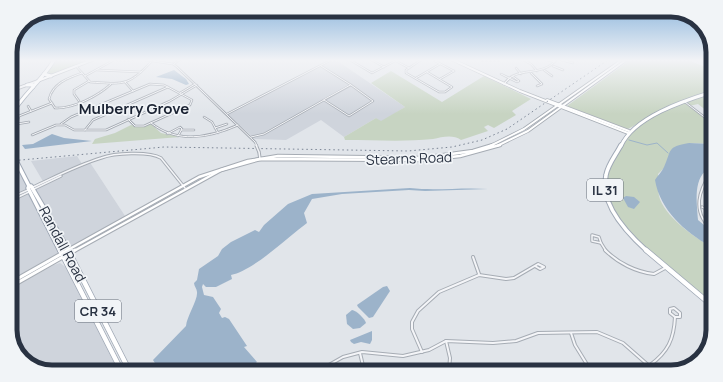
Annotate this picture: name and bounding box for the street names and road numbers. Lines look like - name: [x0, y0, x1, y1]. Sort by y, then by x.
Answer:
- street label: Stearns Road: [365, 147, 453, 169]
- road number: IL 31: [587, 179, 623, 201]
- street label: Randall Road: [35, 203, 91, 285]
- road number: CR 34: [75, 300, 121, 322]

